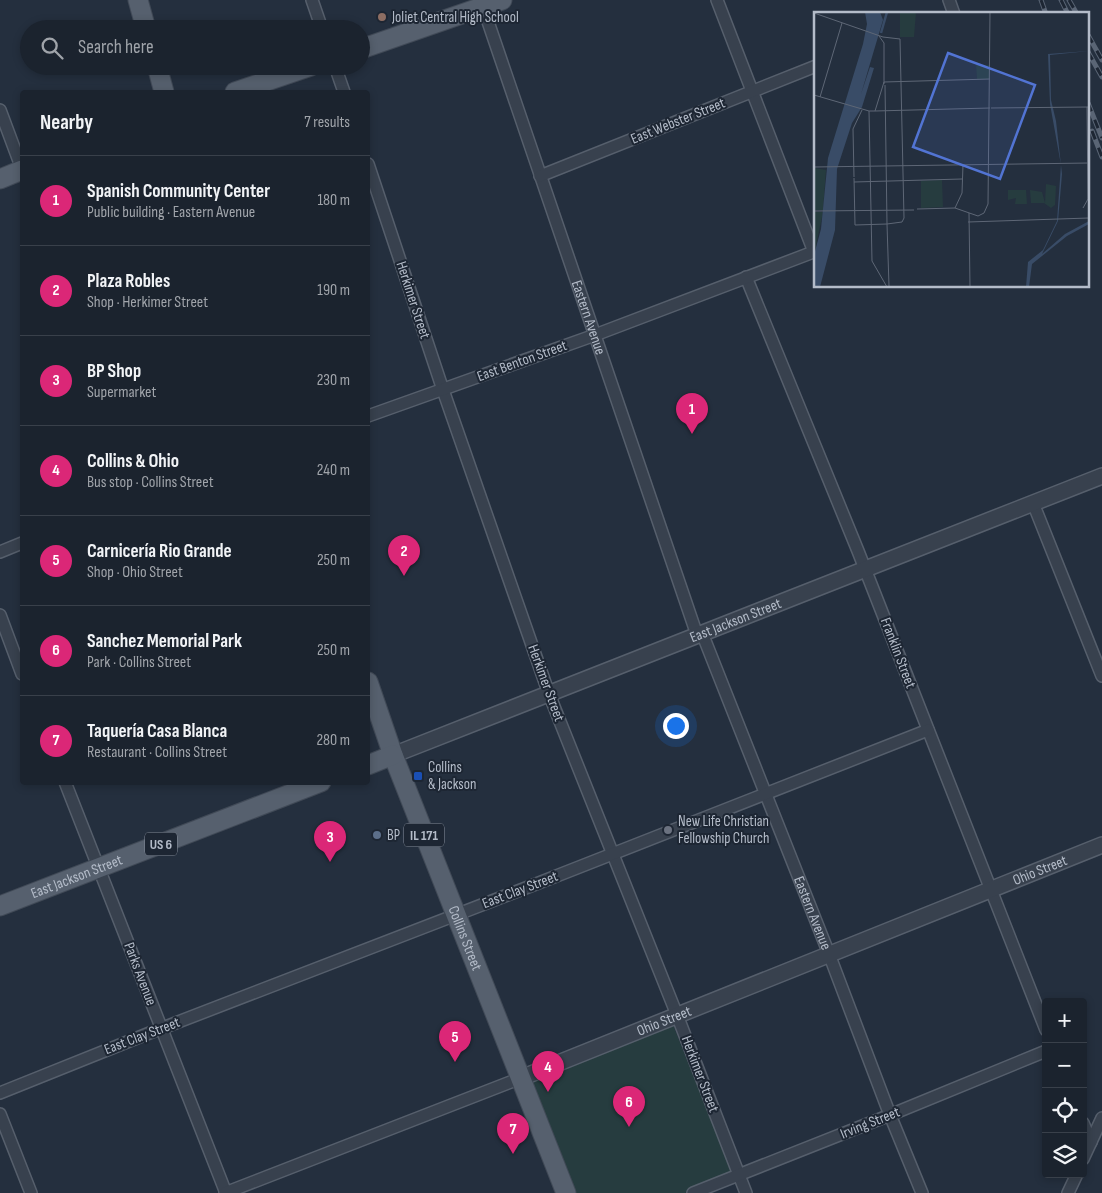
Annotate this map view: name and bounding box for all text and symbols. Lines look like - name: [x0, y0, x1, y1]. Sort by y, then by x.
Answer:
- place label: Joliet Central High School: [391, 8, 519, 27]
- marker: Joliet Central High School: [376, 11, 388, 23]
- inset map: [814, 12, 1090, 288]
- search box: [20, 20, 370, 75]
- icon: search: [38, 34, 66, 62]
- text: Search here: [78, 36, 154, 59]
- street label: East Webster Street: [628, 93, 728, 149]
- text: Nearby: [40, 110, 93, 135]
- text: 7 results: [304, 113, 350, 132]
- text: Spanish Community Center: [87, 180, 270, 203]
- text: 1: [53, 191, 59, 210]
- text: 180 m: [317, 191, 350, 210]
- text: Public building · Eastern Avenue: [87, 203, 255, 222]
- street label: Herkimer Street: [392, 259, 435, 342]
- text: Plaza Robles: [87, 270, 170, 293]
- street label: Eastern Avenue: [567, 278, 610, 357]
- text: 2: [52, 281, 60, 300]
- text: 190 m: [317, 281, 350, 300]
- text: Shop · Herkimer Street: [87, 293, 208, 312]
- street label: East Benton Street: [474, 336, 570, 386]
- text: BP Shop: [87, 360, 141, 383]
- text: 3: [52, 371, 60, 390]
- text: 230 m: [317, 371, 350, 390]
- text: Supermarket: [87, 383, 156, 402]
- pin: 1: [676, 393, 708, 434]
- text: Collins & Ohio: [87, 450, 179, 473]
- text: 4: [52, 461, 60, 480]
- text: 240 m: [317, 461, 350, 480]
- text: Bus stop · Collins Street: [87, 473, 214, 492]
- pin: 2: [388, 535, 420, 576]
- text: Carnicería Rio Grande: [87, 540, 232, 563]
- text: 5: [52, 551, 60, 570]
- text: 250 m: [317, 551, 350, 570]
- text: Shop · Ohio Street: [87, 563, 183, 582]
- street label: East Jackson Street: [687, 594, 784, 647]
- street label: Franklin Street: [876, 615, 920, 691]
- text: Sanchez Memorial Park: [87, 630, 242, 653]
- text: 6: [52, 641, 60, 660]
- text: 250 m: [317, 641, 350, 660]
- street label: Herkimer Street: [523, 642, 569, 724]
- text: Park · Collins Street: [87, 653, 191, 672]
- your location: [663, 713, 689, 739]
- text: Taquería Casa Blanca: [87, 720, 227, 743]
- text: 7: [53, 731, 59, 750]
- text: 280 m: [316, 731, 350, 750]
- text: Restaurant · Collins Street: [87, 743, 227, 762]
- place label: Collins & Jackson: [428, 758, 476, 794]
- marker: Collins & Jackson: [412, 770, 424, 782]
- place label: New Life Christian Fellowship Church: [678, 812, 769, 848]
- pin: 3: [314, 821, 346, 862]
- road number: IL 171: [404, 824, 444, 846]
- marker: New Life Christian Fellowship Church: [662, 824, 674, 836]
- place label: BP: [387, 826, 400, 845]
- marker: BP: [371, 829, 383, 841]
- road number: US 6: [145, 832, 177, 856]
- street label: East Jackson Street: [28, 850, 125, 903]
- street label: Ohio Street: [1010, 850, 1070, 889]
- street label: East Clay Street: [479, 867, 561, 913]
- street label: Eastern Avenue: [790, 873, 836, 952]
- street label: Collins Street: [444, 903, 487, 974]
- street label: Parks Avenue: [119, 940, 161, 1008]
- map controls: [1042, 998, 1087, 1178]
- button: +: [1042, 998, 1087, 1043]
- street label: Ohio Street: [634, 1001, 694, 1040]
- street label: East Clay Street: [101, 1013, 183, 1059]
- pin: 5: [439, 1021, 471, 1062]
- street label: Herkimer Street: [677, 1033, 723, 1115]
- button: −: [1042, 1043, 1087, 1088]
- pin: 4: [532, 1051, 564, 1092]
- pin: 6: [613, 1086, 645, 1127]
- button: locate: [1042, 1088, 1087, 1133]
- street label: Irving Street: [837, 1102, 903, 1144]
- pin: 7: [497, 1113, 529, 1154]
- button: layers: [1042, 1133, 1087, 1178]

